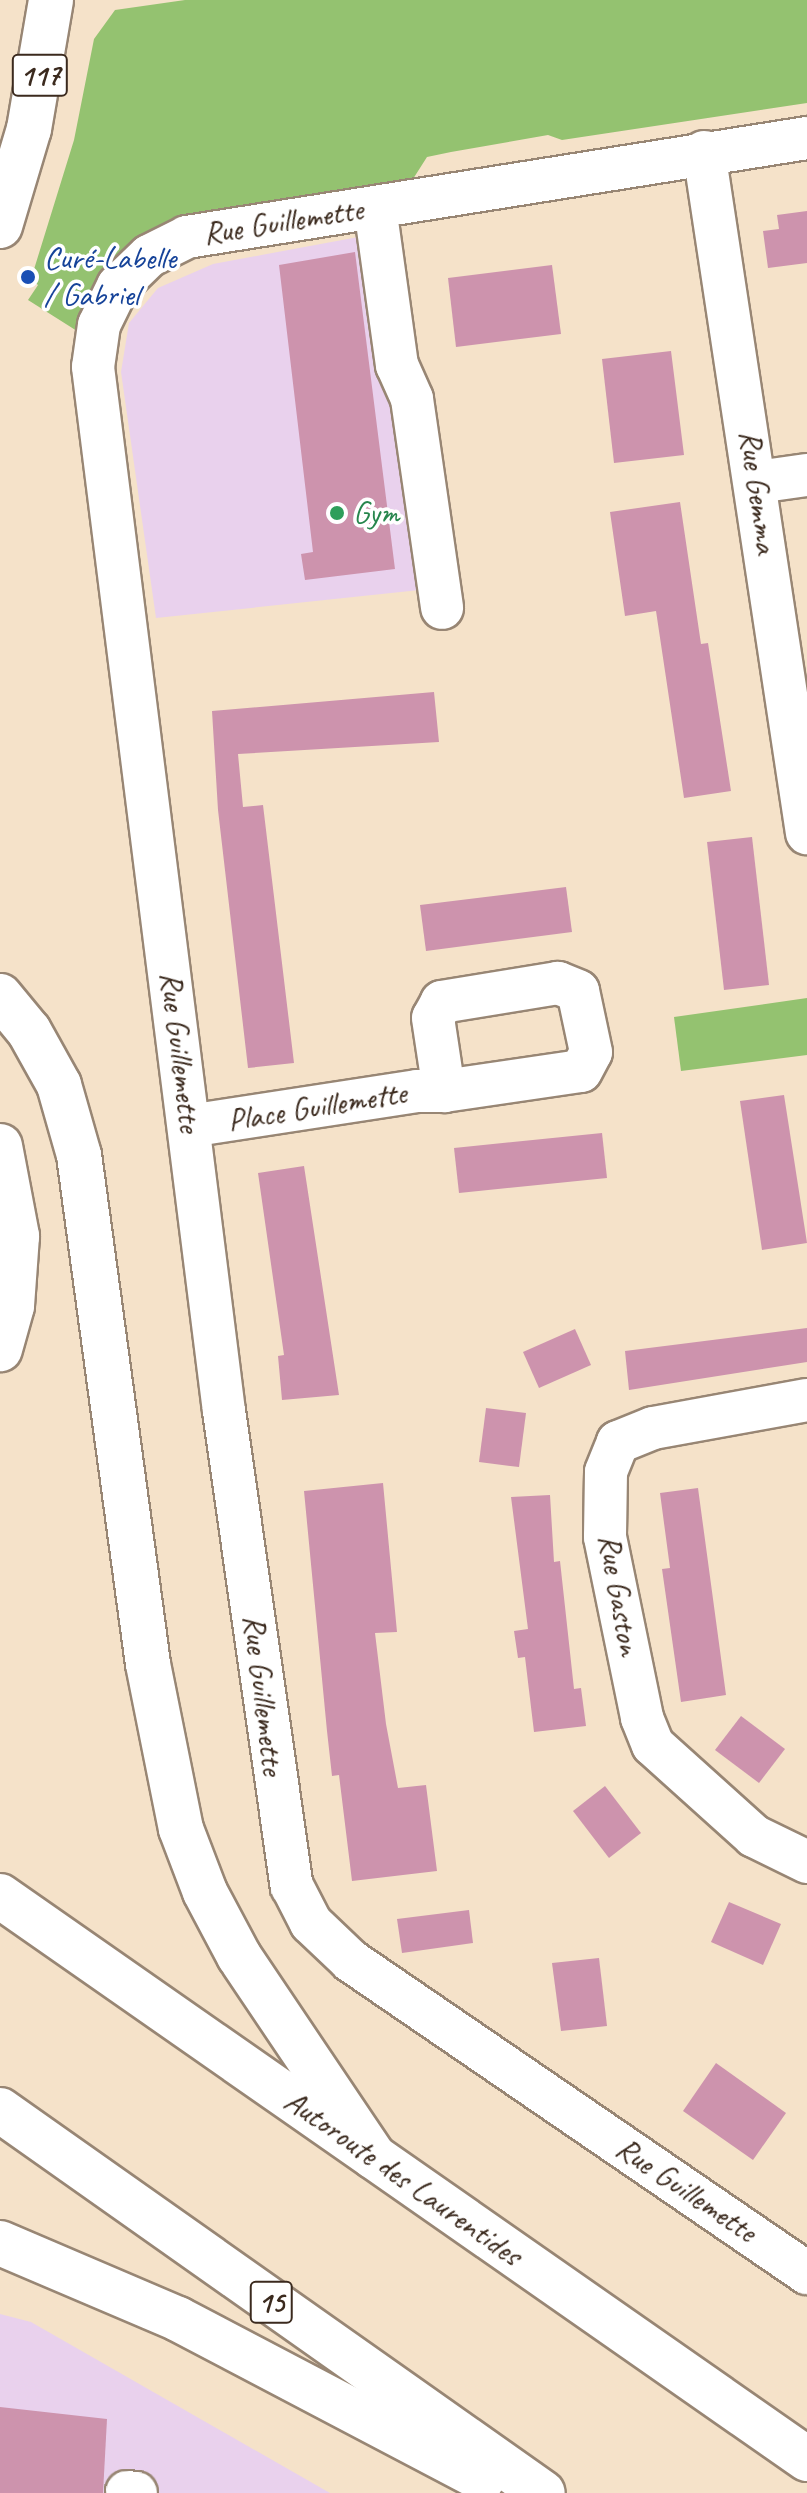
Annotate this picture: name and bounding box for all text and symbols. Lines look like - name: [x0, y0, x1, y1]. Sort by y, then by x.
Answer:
- road number: 117: [10, 49, 70, 101]
- street label: Rue Guillemette: [201, 190, 365, 254]
- place label: Curé-Labelle / Gabriel: [44, 240, 176, 315]
- marker: Curé-Labelle / Gabriel: [19, 268, 37, 286]
- street label: Rue Gemma: [730, 429, 786, 555]
- place label: Gym: [353, 494, 399, 532]
- marker: Gym: [328, 504, 346, 522]
- street label: Rue Guillemette: [151, 970, 209, 1134]
- street label: Place Guillemette: [226, 1074, 408, 1140]
- street label: Rue Gaston: [589, 1531, 649, 1659]
- street label: Rue Guillemette: [234, 1613, 292, 1777]
- street label: Autoroute des Laurentides: [277, 2082, 529, 2274]
- street label: Rue Guillemette: [609, 2129, 763, 2251]
- road number: 15: [249, 2276, 293, 2328]

